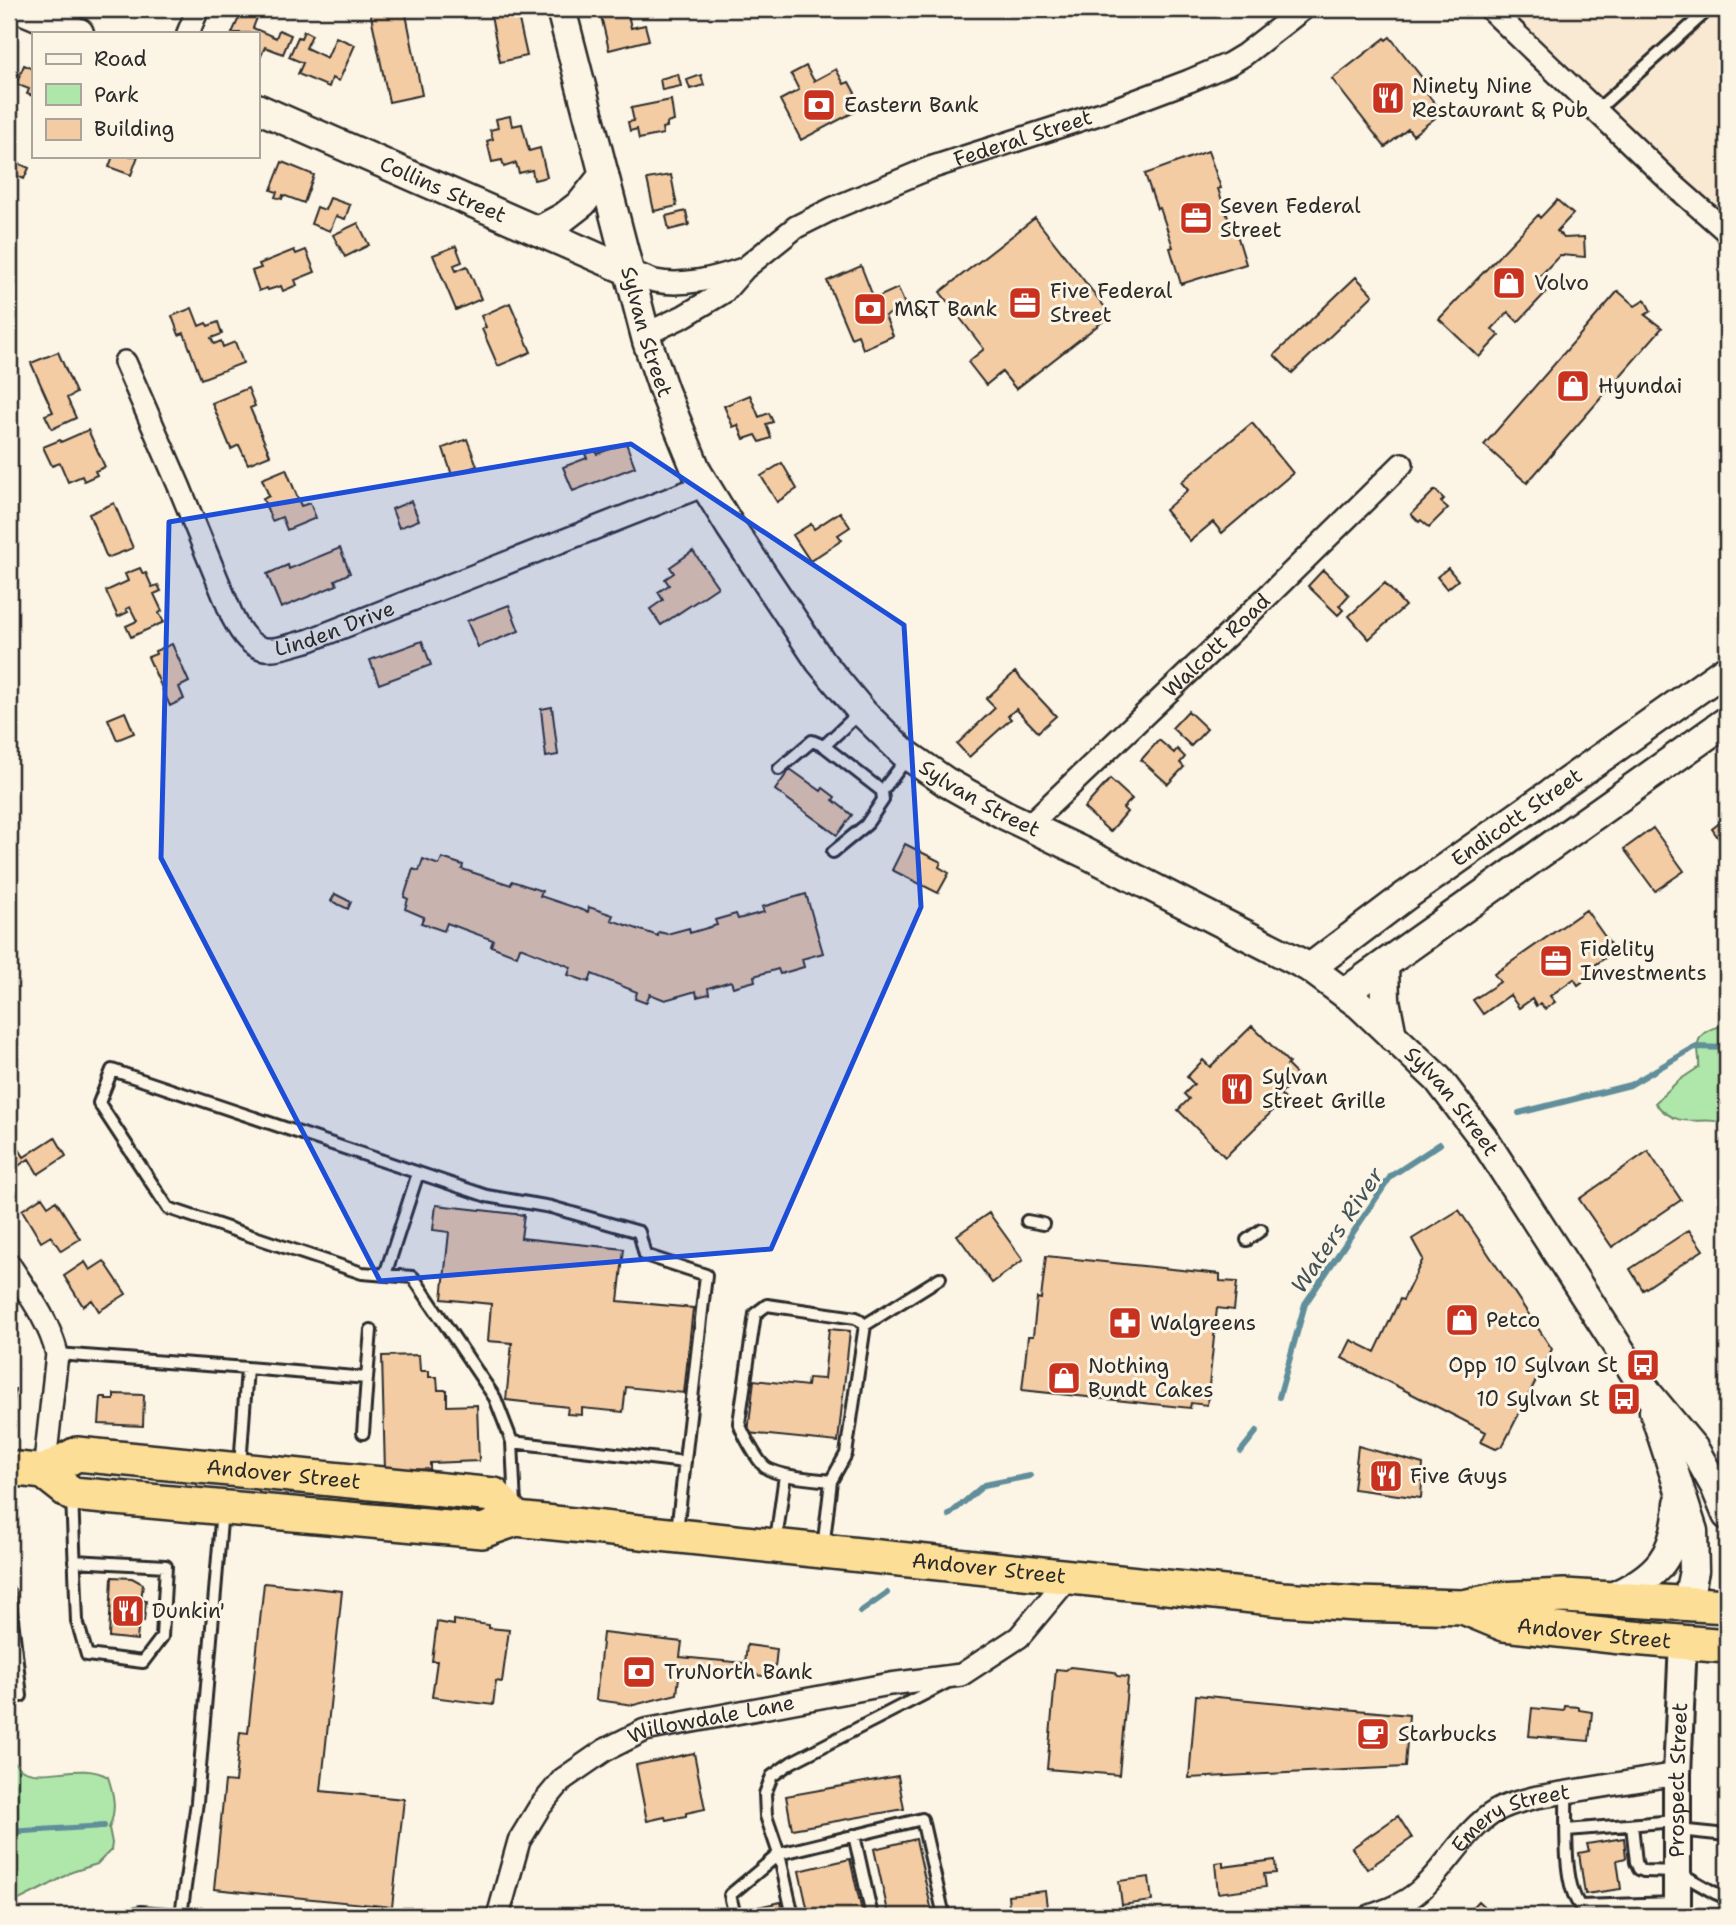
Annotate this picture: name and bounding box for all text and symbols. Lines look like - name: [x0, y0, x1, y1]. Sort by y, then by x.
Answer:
- legend: [32, 32, 259, 158]
- text: Road: [94, 45, 147, 73]
- place label: Ninety Nine Restaurant & Pub: [1412, 72, 1588, 124]
- restaurant icon: Ninety Nine Restaurant & Pub: [1369, 79, 1407, 117]
- text: Park: [94, 81, 139, 109]
- bank icon: Eastern Bank: [800, 86, 838, 124]
- place label: Eastern Bank: [844, 91, 979, 119]
- street label: Federal Street: [950, 103, 1096, 174]
- text: Building: [94, 115, 174, 143]
- street label: Collins Street: [375, 150, 510, 229]
- place label: Seven Federal Street: [1220, 192, 1361, 244]
- office icon: Seven Federal Street: [1177, 199, 1215, 237]
- street label: Sylvan Street: [614, 264, 679, 402]
- shop icon: Volvo: [1490, 264, 1528, 302]
- place label: Volvo: [1534, 269, 1589, 297]
- place label: Five Federal Street: [1050, 277, 1173, 329]
- office icon: Five Federal Street: [1006, 284, 1044, 322]
- bank icon: M&T Bank: [851, 290, 889, 328]
- place label: M&T Bank: [894, 295, 997, 323]
- shop icon: Hyundai: [1554, 367, 1592, 405]
- place label: Hyundai: [1598, 372, 1682, 400]
- street label: Walcott Road: [1157, 587, 1276, 704]
- street label: Linden Drive: [272, 594, 399, 663]
- street label: Sylvan Street: [913, 753, 1045, 844]
- street label: Endicott Street: [1446, 761, 1588, 873]
- place label: Fidelity Investments: [1580, 935, 1707, 987]
- office icon: Fidelity Investments: [1537, 942, 1575, 980]
- street label: Sylvan Street: [1398, 1040, 1505, 1162]
- place label: Sylvan Street Grille: [1262, 1063, 1386, 1115]
- restaurant icon: Sylvan Street Grille: [1218, 1070, 1256, 1108]
- water label: Waters River: [1284, 1160, 1391, 1299]
- shop icon: Petco: [1443, 1301, 1481, 1339]
- pharmacy icon: Walgreens: [1106, 1304, 1144, 1342]
- place label: Petco: [1486, 1306, 1540, 1334]
- place label: Walgreens: [1150, 1309, 1256, 1337]
- bus stop icon: Opp 10 Sylvan St: [1624, 1346, 1662, 1384]
- place label: Opp 10 Sylvan St: [1448, 1351, 1618, 1379]
- place label: Nothing Bundt Cakes: [1088, 1352, 1214, 1404]
- shop icon: Nothing Bundt Cakes: [1045, 1359, 1083, 1397]
- bus stop icon: 10 Sylvan St: [1605, 1380, 1643, 1418]
- place label: 10 Sylvan St: [1476, 1385, 1600, 1413]
- street label: Andover Street: [205, 1453, 362, 1496]
- restaurant icon: Five Guys: [1367, 1457, 1405, 1495]
- place label: Five Guys: [1410, 1462, 1508, 1490]
- street label: Andover Street: [910, 1546, 1067, 1590]
- restaurant icon: Dunkin': [109, 1592, 147, 1630]
- place label: Dunkin': [152, 1597, 225, 1625]
- street label: Andover Street: [1516, 1612, 1672, 1655]
- bank icon: TruNorth Bank: [620, 1653, 658, 1691]
- place label: TruNorth Bank: [664, 1658, 813, 1686]
- street label: Willowdale Lane: [623, 1688, 797, 1750]
- street label: Prospect Street: [1663, 1702, 1694, 1857]
- cafe icon: Starbucks: [1354, 1715, 1392, 1753]
- place label: Starbucks: [1398, 1720, 1497, 1748]
- street label: Emery Street: [1445, 1778, 1572, 1859]

